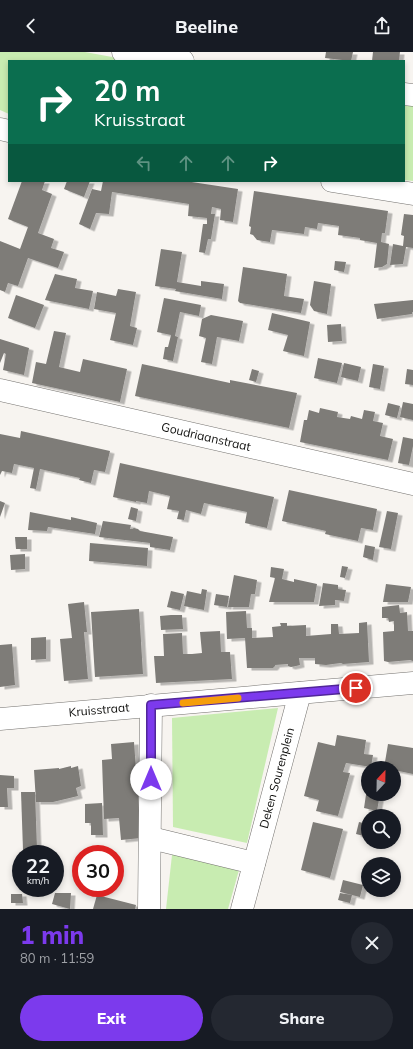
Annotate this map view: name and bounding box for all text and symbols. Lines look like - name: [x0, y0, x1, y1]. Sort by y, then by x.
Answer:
- icon: back: [20, 15, 42, 37]
- text: Beeline: [175, 15, 238, 38]
- icon: share: [371, 15, 393, 37]
- text: 20 m: [94, 73, 160, 108]
- icon: right: [28, 76, 80, 128]
- text: Kruisstraat: [94, 108, 185, 131]
- icon: left: [133, 152, 155, 174]
- icon: ahead: [175, 152, 197, 174]
- icon: ahead: [217, 152, 239, 174]
- icon: right: [259, 152, 281, 174]
- street label: Goudriaanstraat: [160, 419, 252, 454]
- pin: [339, 671, 373, 705]
- icon: arrive: [345, 677, 367, 699]
- street label: Kruisstraat: [68, 699, 130, 720]
- street label: Deken Sourenplein: [256, 726, 297, 830]
- position arrow: [130, 758, 172, 800]
- north arrow: [361, 761, 401, 801]
- map controls: [361, 761, 401, 897]
- button: search: [361, 809, 401, 849]
- speed limit sign: 30: [72, 845, 124, 897]
- text: 22: [26, 853, 50, 878]
- button: layers: [361, 857, 401, 897]
- text: km/h: [27, 874, 49, 887]
- text: 1 min: [20, 920, 84, 950]
- button: close: [351, 922, 393, 964]
- text: 80 m · 11:59: [20, 950, 94, 966]
- button: Exit: [20, 995, 203, 1041]
- button: Share: [211, 995, 393, 1041]

